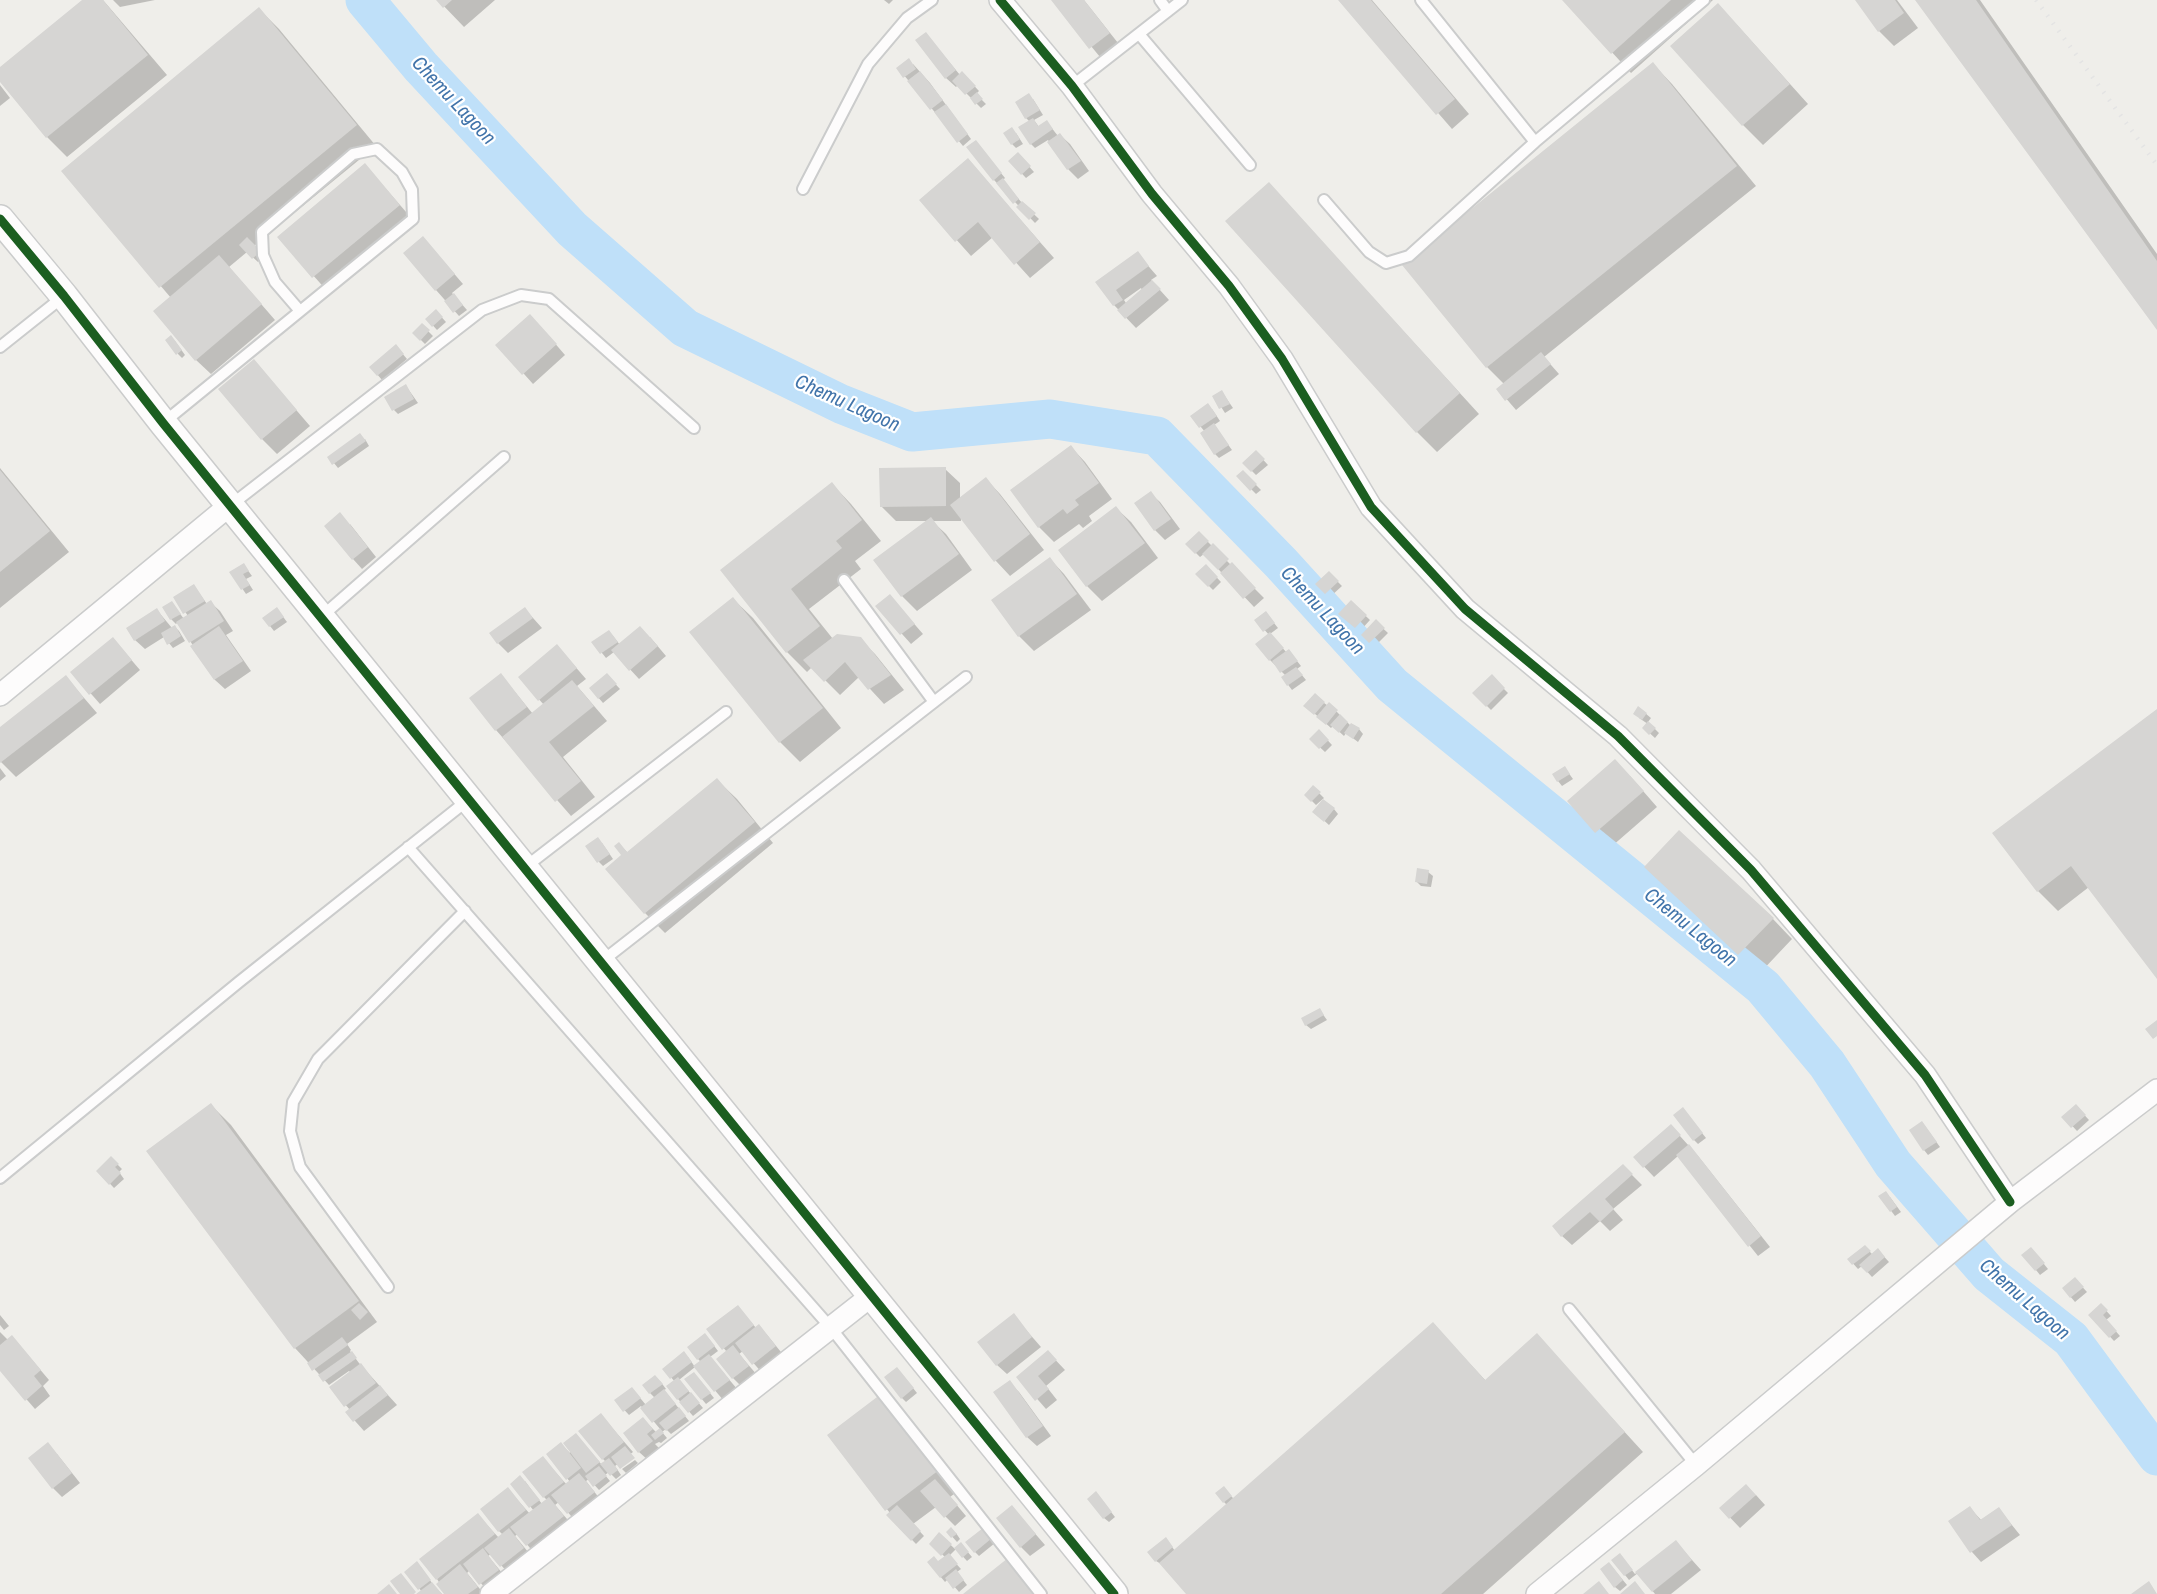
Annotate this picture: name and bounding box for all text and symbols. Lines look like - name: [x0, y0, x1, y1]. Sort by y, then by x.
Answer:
- water label: Chemu Lagoon: [406, 52, 500, 150]
- water label: Chemu Lagoon: [791, 370, 903, 438]
- water label: Chemu Lagoon: [1275, 562, 1369, 660]
- water label: Chemu Lagoon: [1639, 883, 1741, 973]
- water label: Chemu Lagoon: [1974, 1254, 2074, 1346]

